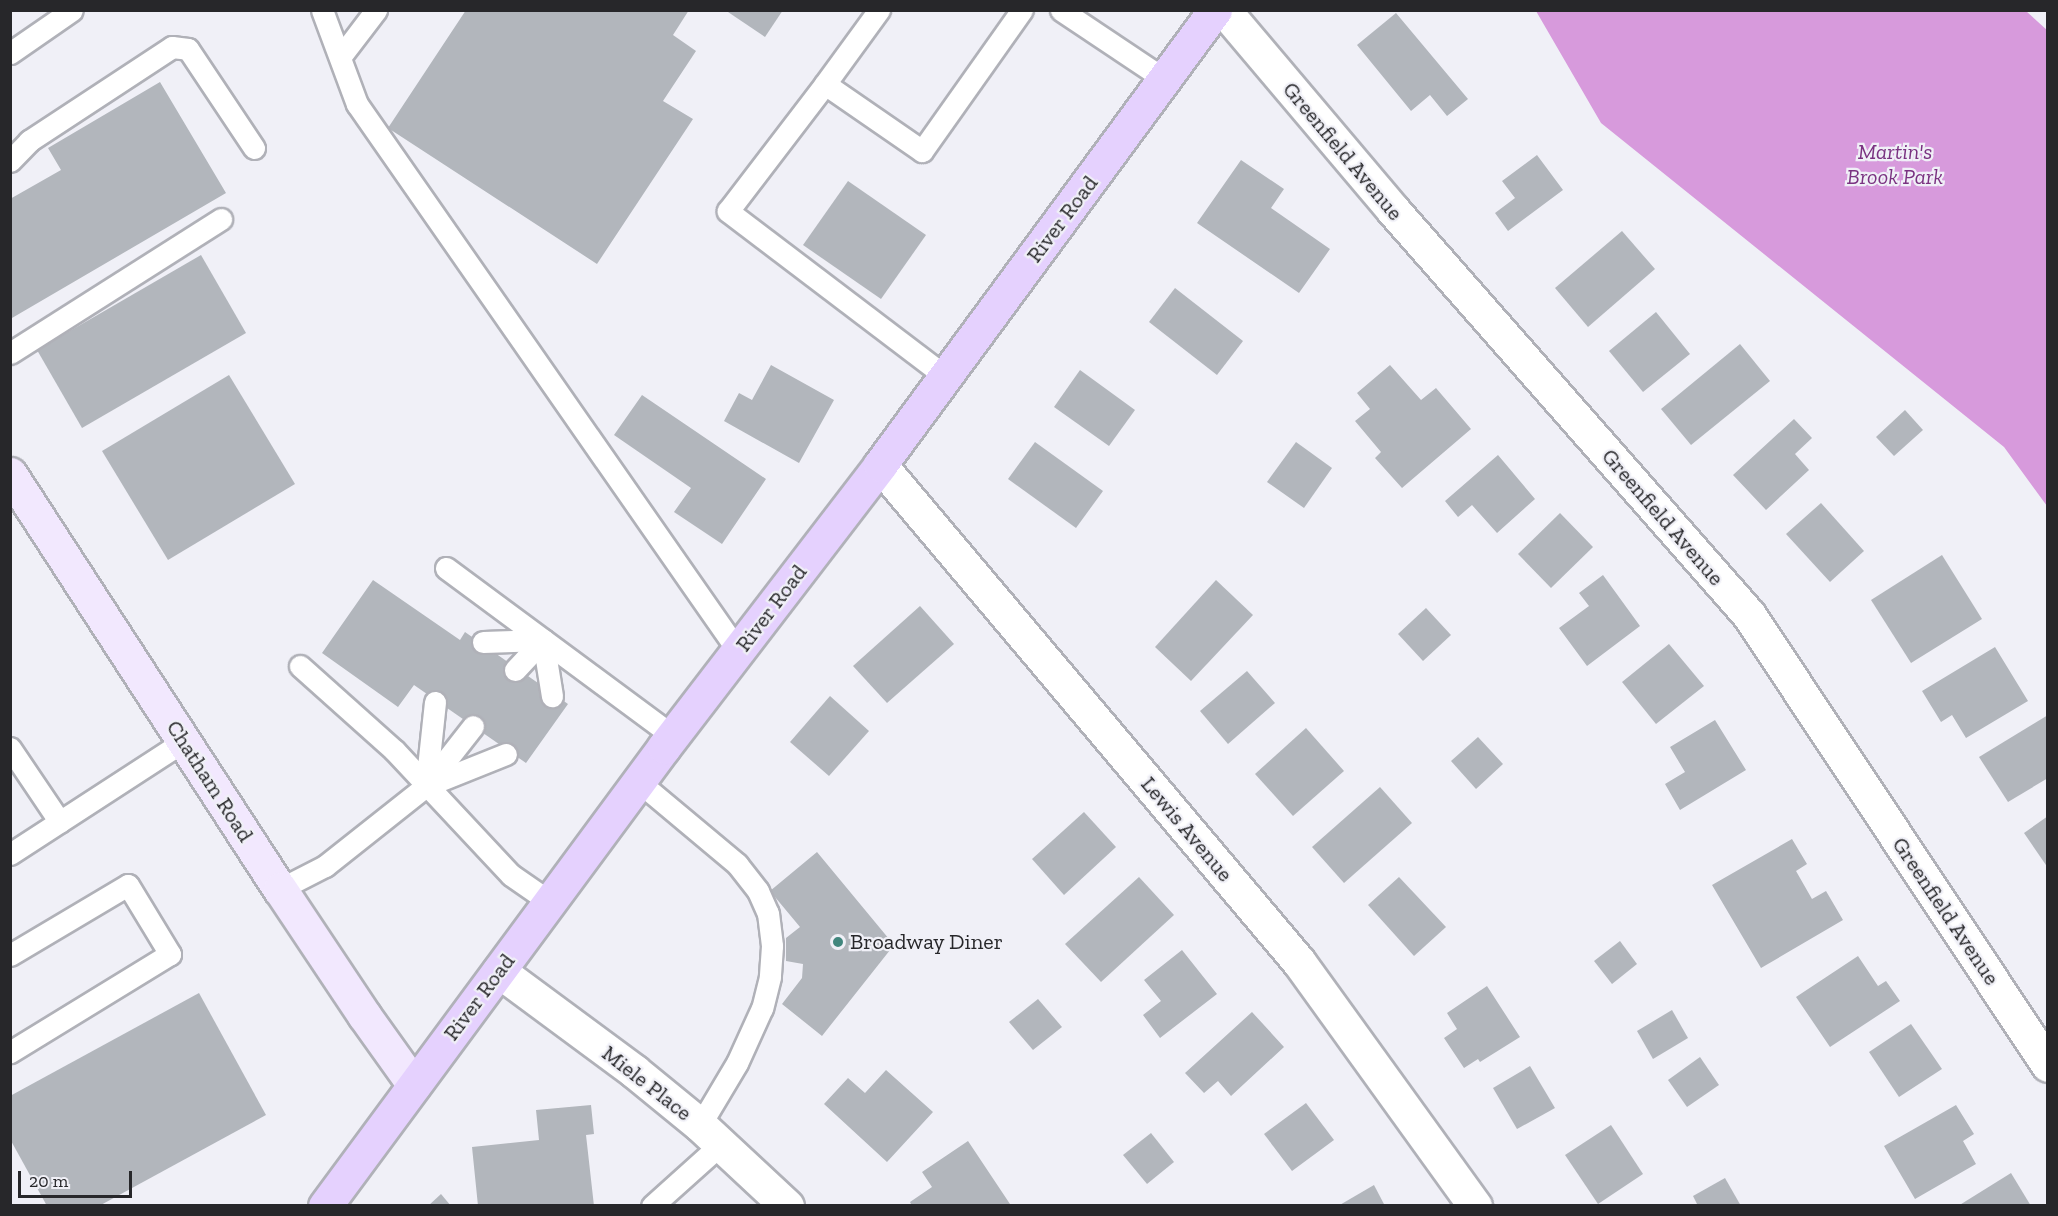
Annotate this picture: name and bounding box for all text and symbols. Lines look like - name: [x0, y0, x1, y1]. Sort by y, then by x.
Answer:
- street label: Greenfield Avenue: [1277, 76, 1409, 226]
- park label: Martin's Brook Park: [1847, 138, 1943, 190]
- street label: River Road: [1021, 170, 1103, 268]
- street label: Greenfield Avenue: [1596, 443, 1730, 591]
- street label: River Road: [730, 559, 812, 657]
- street label: Chatham Road: [161, 715, 259, 847]
- street label: Lewis Avenue: [1135, 771, 1239, 887]
- street label: Greenfield Avenue: [1887, 832, 2005, 990]
- place label: Broadway Diner: [850, 929, 1003, 955]
- marker: Broadway Diner: [831, 935, 845, 949]
- street label: River Road: [438, 948, 520, 1046]
- street label: Miele Place: [597, 1040, 697, 1126]
- scale bar: [21, 1159, 135, 1197]
- text: 20 m: [29, 1170, 68, 1192]

